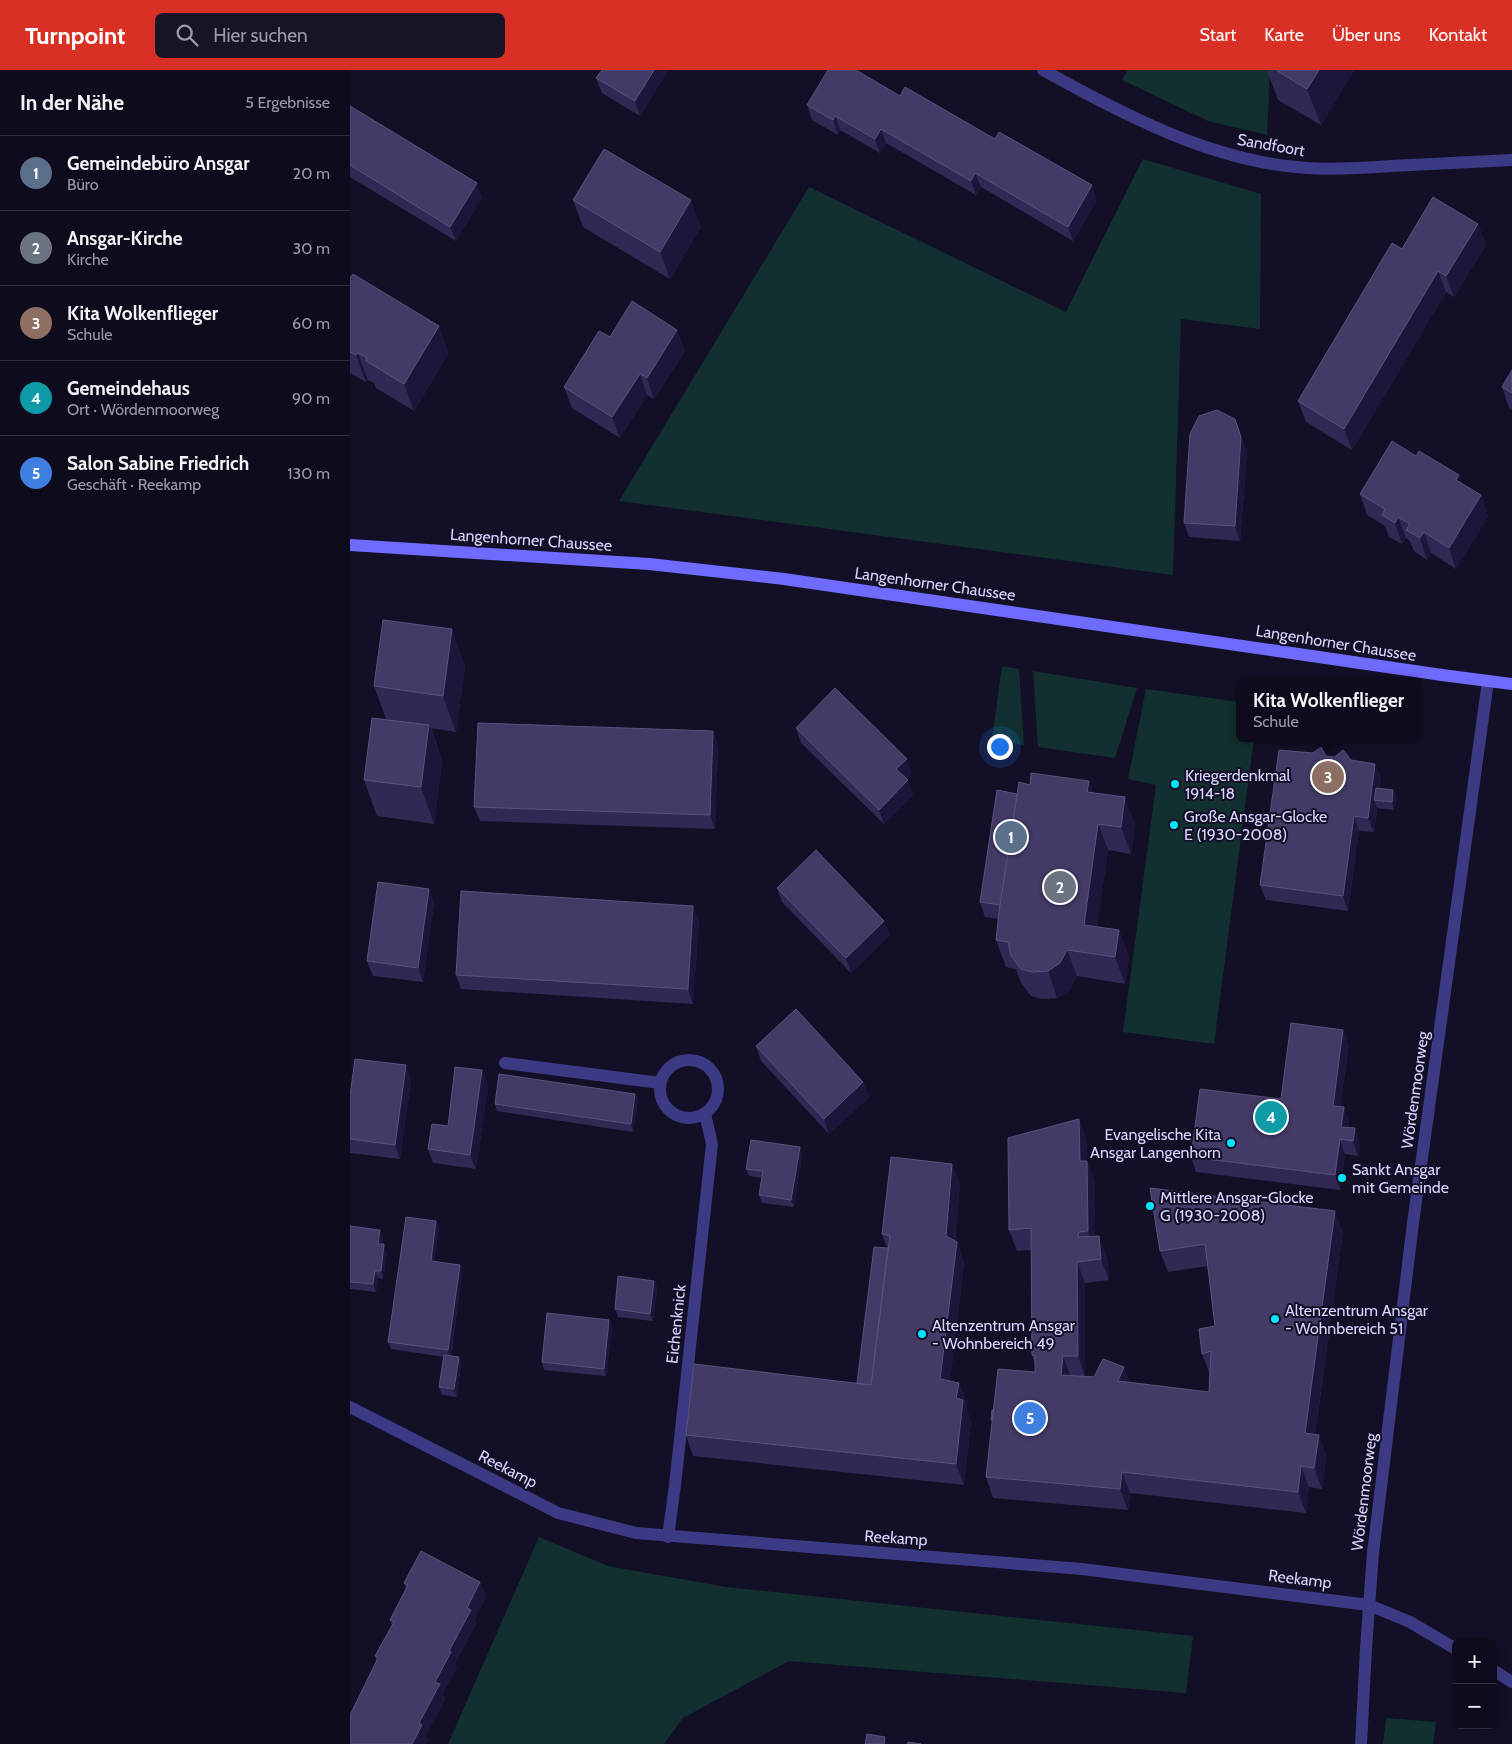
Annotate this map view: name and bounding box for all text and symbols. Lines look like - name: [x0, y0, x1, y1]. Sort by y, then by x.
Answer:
- search box: [155, 13, 505, 58]
- text: Turnpoint: [25, 21, 125, 50]
- icon: search: [173, 21, 201, 49]
- text: Hier suchen: [213, 24, 308, 47]
- text: Start: [1200, 24, 1236, 46]
- text: Karte: [1264, 24, 1304, 46]
- text: Über uns: [1332, 24, 1401, 46]
- text: Kontakt: [1429, 24, 1487, 46]
- text: In der Nähe: [20, 90, 124, 115]
- text: 5 Ergebnisse: [245, 93, 330, 112]
- street label: Sandfoort: [1236, 130, 1307, 160]
- text: Gemeindebüro Ansgar: [67, 152, 249, 175]
- text: 1: [33, 164, 39, 183]
- text: 20 m: [293, 164, 330, 183]
- text: Büro: [67, 175, 99, 194]
- text: Ansgar-Kirche: [67, 227, 183, 250]
- text: 2: [32, 239, 40, 258]
- text: 30 m: [293, 239, 330, 258]
- text: Kirche: [67, 250, 109, 269]
- text: Kita Wolkenflieger: [67, 302, 218, 325]
- text: 3: [32, 314, 40, 333]
- text: 60 m: [292, 314, 330, 333]
- text: Schule: [67, 325, 113, 344]
- text: Gemeindehaus: [67, 377, 190, 400]
- text: 4: [31, 389, 41, 408]
- text: 90 m: [292, 389, 330, 408]
- text: Ort · Wördenmoorweg: [67, 400, 219, 419]
- text: Salon Sabine Friedrich: [67, 452, 249, 475]
- text: 5: [32, 464, 40, 483]
- text: 130 m: [287, 464, 330, 483]
- text: Geschäft · Reekamp: [67, 475, 201, 494]
- street label: Langenhorner Chaussee: [449, 525, 613, 555]
- street label: Langenhorner Chaussee: [853, 563, 1017, 605]
- street label: Langenhorner Chaussee: [1254, 621, 1418, 665]
- popup: [1236, 677, 1421, 742]
- text: Kita Wolkenflieger: [1253, 689, 1404, 712]
- text: Schule: [1253, 712, 1299, 731]
- your location: [987, 734, 1013, 760]
- pin: 3: [1312, 758, 1344, 796]
- place label: Kriegerdenkmal 1914-18: [1185, 766, 1291, 803]
- marker: Kriegerdenkmal 1914-18: [1169, 778, 1181, 790]
- place label: Große Ansgar-Glocke E (1930-2008): [1184, 807, 1327, 844]
- pin: 1: [995, 818, 1027, 856]
- marker: Große Ansgar-Glocke E (1930-2008): [1168, 819, 1180, 831]
- pin: 2: [1044, 868, 1076, 906]
- street label: Wördenmoorweg: [1397, 1029, 1433, 1150]
- pin: 4: [1255, 1098, 1287, 1136]
- place label: Evangelische Kita Ansgar Langenhorn: [1090, 1125, 1221, 1162]
- marker: Evangelische Kita Ansgar Langenhorn: [1225, 1137, 1237, 1149]
- place label: Sankt Ansgar mit Gemeinde: [1352, 1160, 1449, 1197]
- marker: Sankt Ansgar mit Gemeinde: [1336, 1172, 1348, 1184]
- place label: Mittlere Ansgar-Glocke G (1930-2008): [1160, 1188, 1314, 1225]
- marker: Mittlere Ansgar-Glocke G (1930-2008): [1144, 1200, 1156, 1212]
- street label: Eichenknick: [662, 1283, 690, 1365]
- place label: Altenzentrum Ansgar - Wohnbereich 51: [1285, 1301, 1429, 1338]
- marker: Altenzentrum Ansgar - Wohnbereich 51: [1269, 1313, 1281, 1325]
- place label: Altenzentrum Ansgar - Wohnbereich 49: [932, 1316, 1076, 1353]
- marker: Altenzentrum Ansgar - Wohnbereich 49: [916, 1328, 928, 1340]
- pin: 5: [1014, 1399, 1046, 1437]
- street label: Wördenmoorweg: [1347, 1431, 1381, 1552]
- street label: Reekamp: [475, 1446, 541, 1492]
- street label: Reekamp: [864, 1526, 928, 1550]
- street label: Reekamp: [1267, 1566, 1333, 1592]
- map controls: [1452, 1639, 1497, 1729]
- button: +: [1452, 1639, 1497, 1684]
- button: −: [1452, 1684, 1497, 1729]

